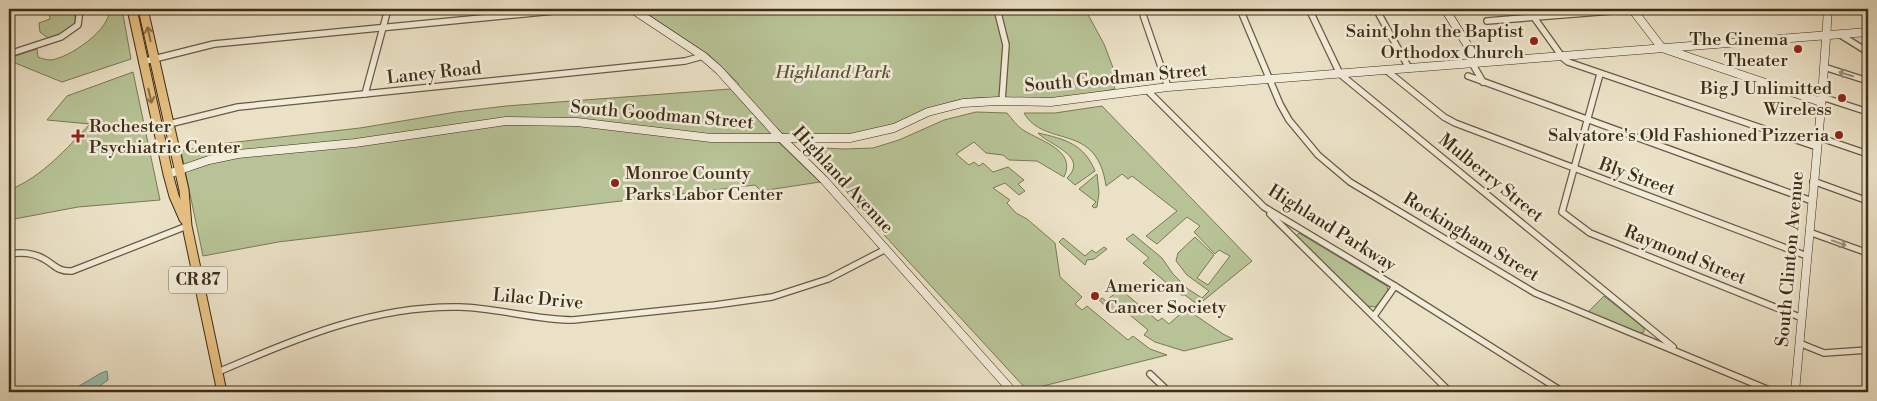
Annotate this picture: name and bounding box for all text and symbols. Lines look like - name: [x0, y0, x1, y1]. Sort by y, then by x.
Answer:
- place label: Saint John the Baptist Orthodox Church: [1346, 20, 1525, 64]
- one-way arrow: [143, 26, 153, 42]
- place label: The Cinema Theater: [1689, 28, 1789, 72]
- marker: Saint John the Baptist Orthodox Church: [1528, 35, 1540, 47]
- marker: The Cinema Theater: [1792, 43, 1804, 55]
- street label: Laney Road: [386, 57, 483, 89]
- street label: South Goodman Street: [1024, 58, 1209, 97]
- park label: Highland Park: [774, 61, 891, 84]
- one-way arrow: [1839, 69, 1855, 78]
- place label: Big J Unlimitted Wireless: [1699, 77, 1833, 121]
- one-way arrow: [146, 88, 155, 104]
- marker: Big J Unlimitted Wireless: [1836, 92, 1848, 104]
- street label: South Goodman Street: [570, 96, 755, 135]
- place label: Rochester Psychiatric Center: [89, 115, 241, 159]
- street label: Highland Avenue: [787, 121, 899, 239]
- place label: Salvatore's Old Fashioned Pizzeria: [1548, 124, 1830, 147]
- marker: Rochester Psychiatric Center: [71, 129, 85, 143]
- street label: Mulberry Street: [1434, 129, 1549, 228]
- marker: Salvatore's Old Fashioned Pizzeria: [1833, 129, 1845, 141]
- street label: Bly Street: [1595, 152, 1679, 202]
- place label: Monroe County Parks Labor Center: [625, 162, 783, 206]
- street label: South Clinton Avenue: [1771, 170, 1809, 348]
- marker: Monroe County Parks Labor Center: [609, 177, 621, 189]
- street label: Highland Parkway: [1264, 179, 1401, 277]
- street label: Rockingham Street: [1399, 187, 1544, 287]
- street label: Raymond Street: [1620, 220, 1750, 290]
- one-way arrow: [1831, 239, 1846, 248]
- road number: CR 87: [169, 266, 227, 294]
- place label: American Cancer Society: [1104, 275, 1227, 319]
- street label: Lilac Drive: [492, 284, 584, 314]
- marker: American Cancer Society: [1089, 290, 1101, 302]

